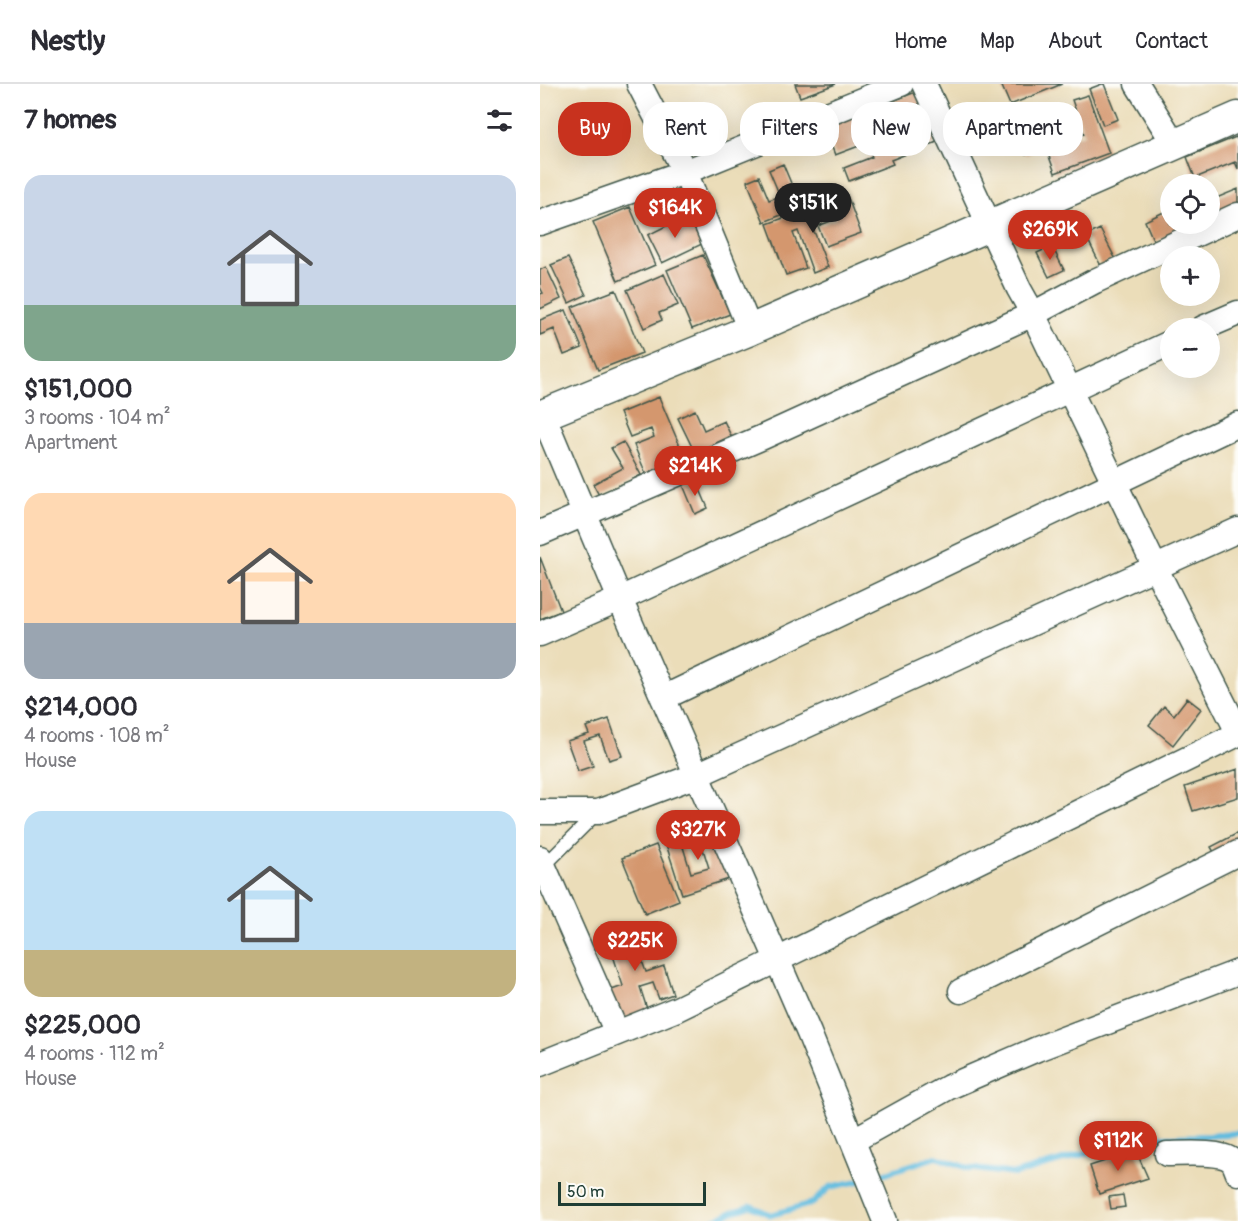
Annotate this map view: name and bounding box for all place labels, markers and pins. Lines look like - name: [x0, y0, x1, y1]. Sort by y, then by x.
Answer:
- pin: $151K: [771, 183, 855, 234]
- pin: $164K: [633, 188, 717, 239]
- pin: $269K: [1008, 210, 1092, 261]
- pin: $214K: [653, 446, 737, 497]
- pin: $327K: [656, 810, 740, 861]
- pin: $225K: [593, 921, 677, 972]
- pin: $112K: [1076, 1121, 1160, 1172]

